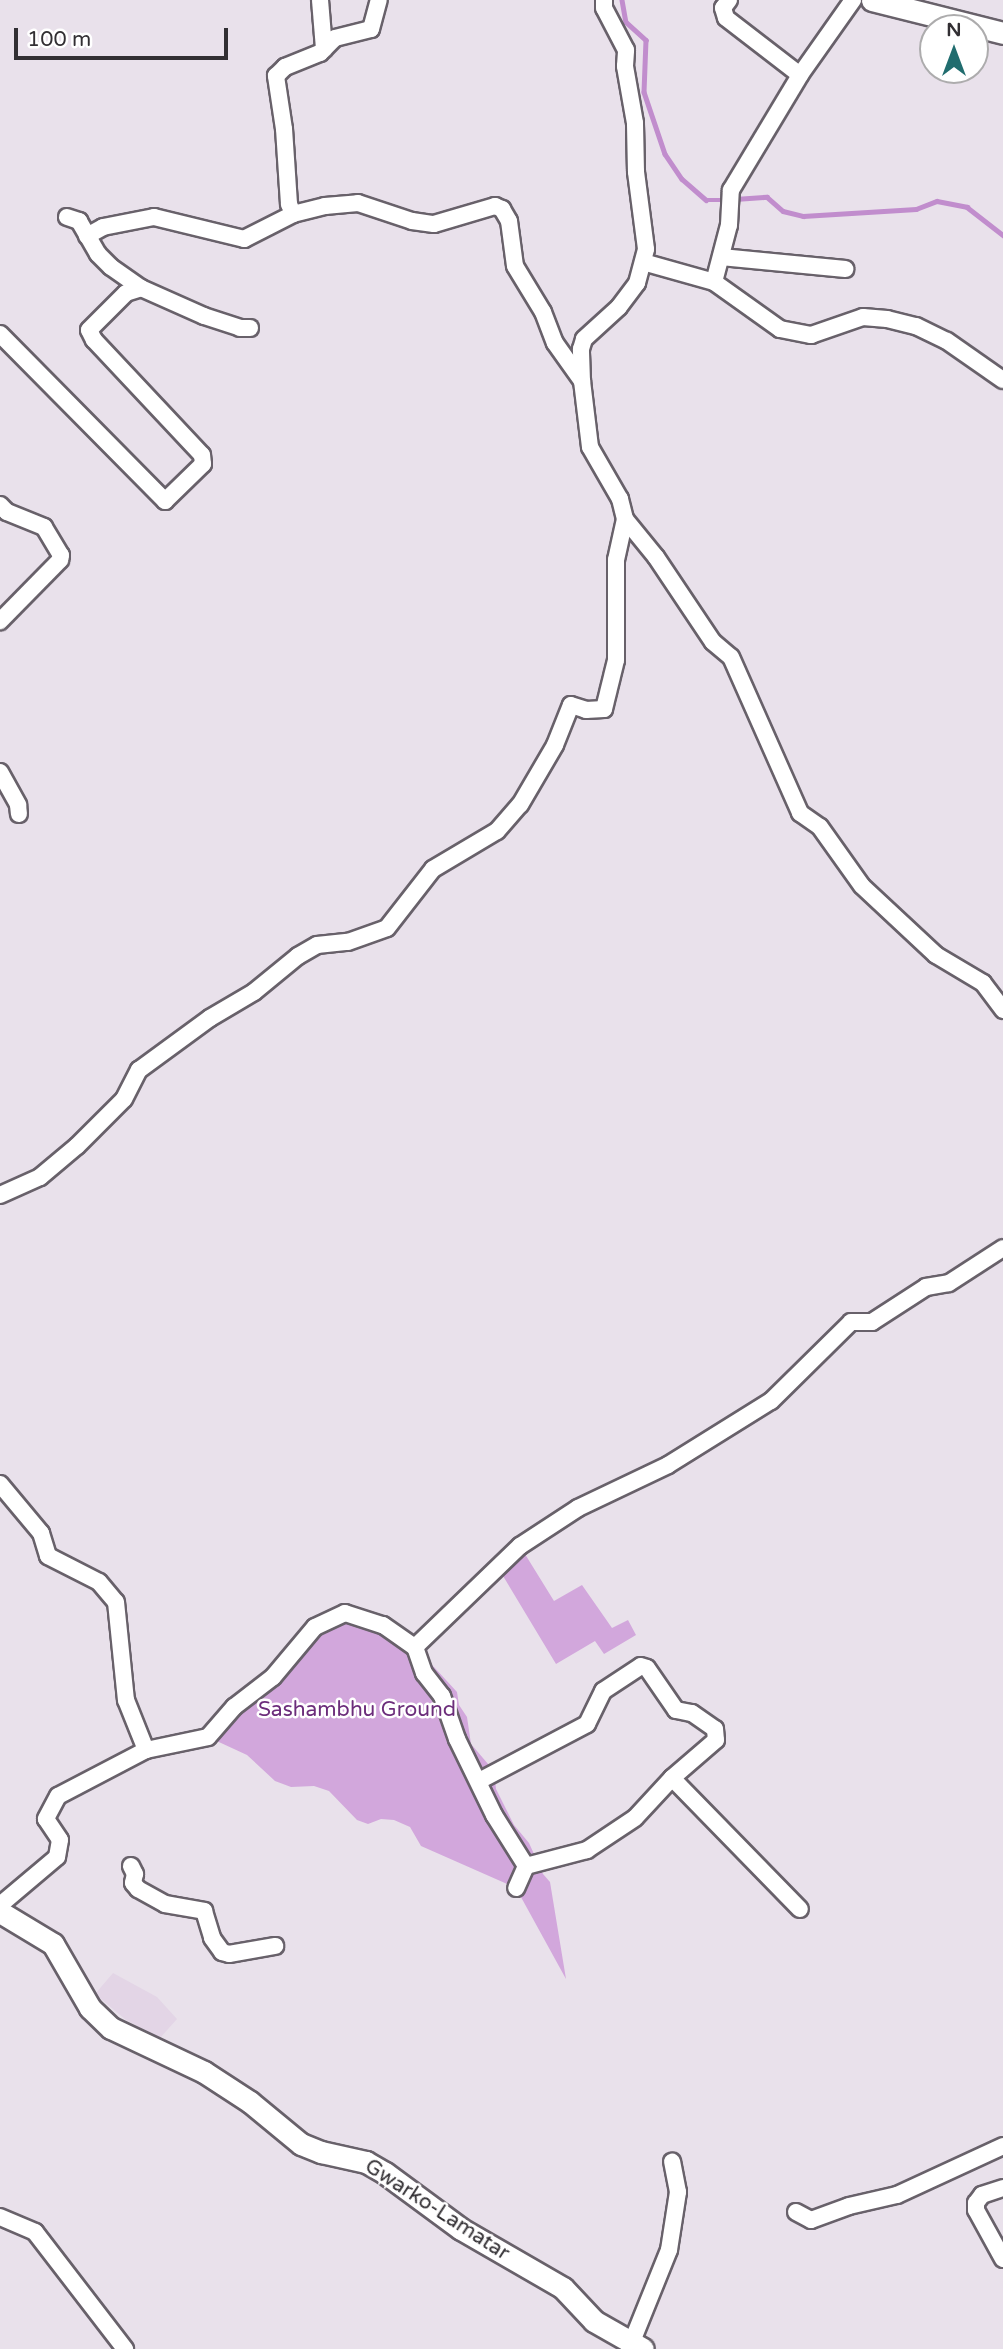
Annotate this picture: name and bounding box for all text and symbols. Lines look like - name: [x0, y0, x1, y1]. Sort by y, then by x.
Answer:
- scale bar: [18, 14, 231, 58]
- north arrow: [919, 14, 989, 84]
- text: N: [946, 19, 962, 41]
- text: 100 m: [27, 27, 91, 52]
- park label: Sashambhu Ground: [258, 1697, 456, 1723]
- street label: Gwarko-Lamatar: [360, 2154, 514, 2266]

